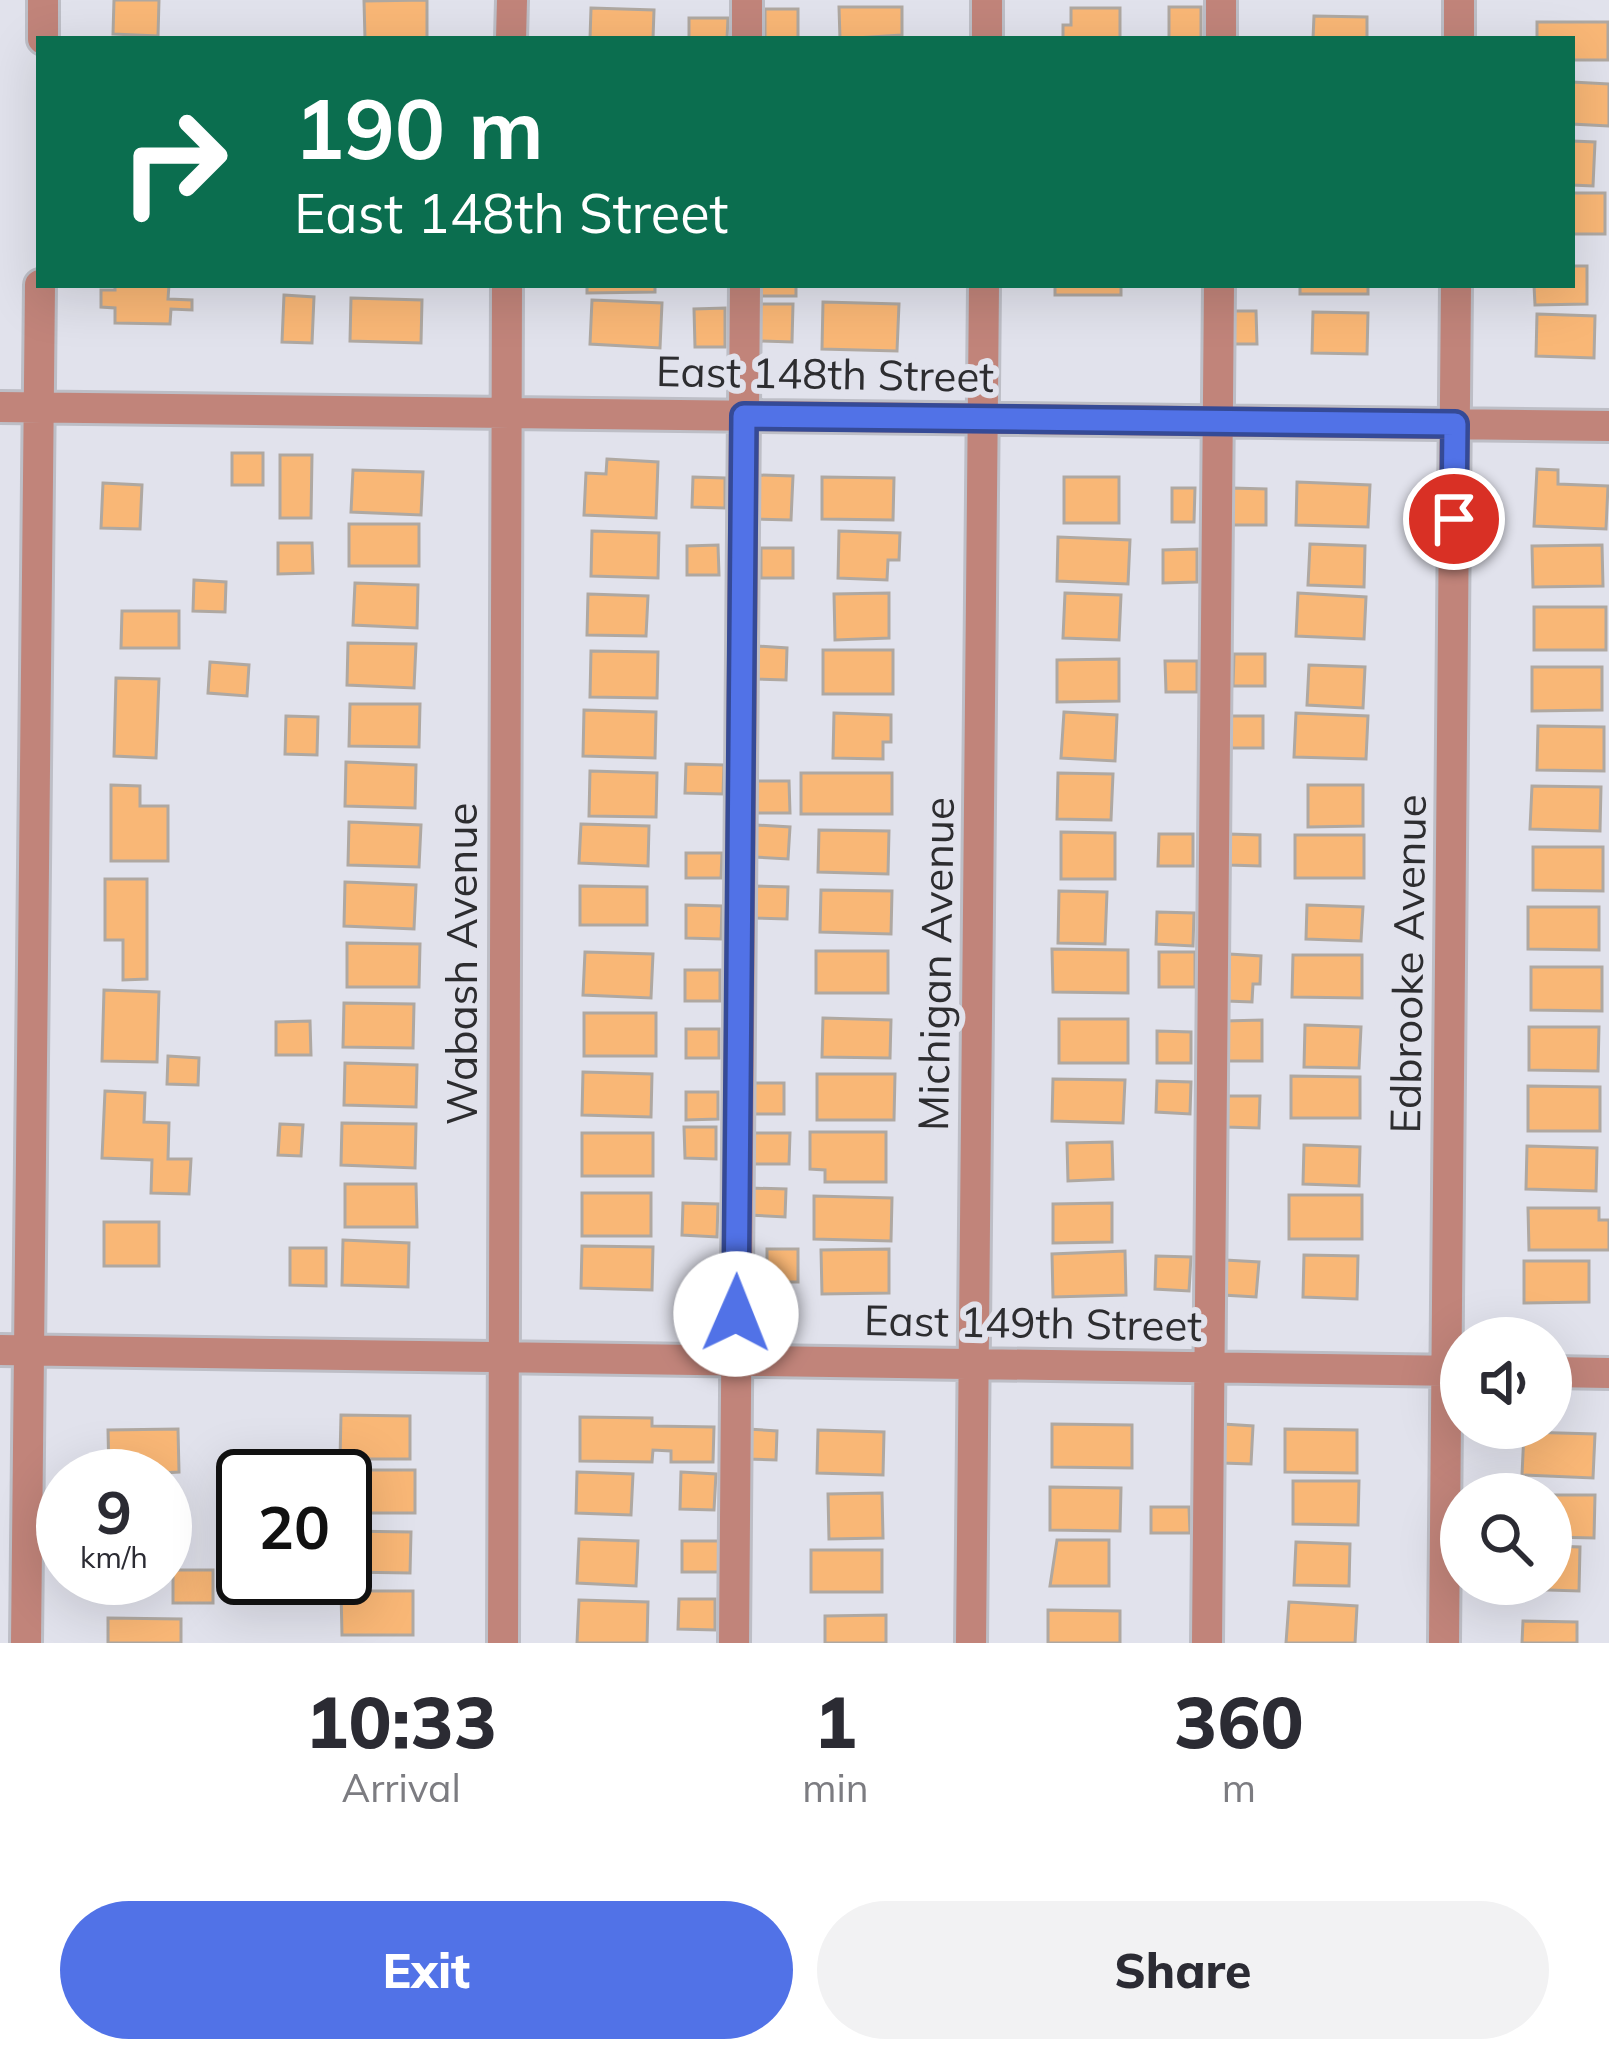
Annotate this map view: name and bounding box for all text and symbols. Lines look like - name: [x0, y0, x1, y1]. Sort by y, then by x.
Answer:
- text: 190 m: [294, 75, 544, 180]
- icon: right: [96, 84, 252, 240]
- text: East 148th Street: [294, 179, 728, 247]
- street label: East 148th Street: [656, 344, 994, 403]
- pin: [1403, 468, 1505, 570]
- icon: arrive: [1421, 486, 1487, 552]
- street label: Edbrooke Avenue: [1378, 794, 1437, 1134]
- street label: Michigan Avenue: [906, 797, 965, 1131]
- street label: Wabash Avenue: [435, 803, 488, 1125]
- position arrow: [673, 1251, 799, 1377]
- street label: East 149th Street: [864, 1293, 1202, 1352]
- map controls: [1440, 1317, 1572, 1605]
- button: sound: [1440, 1317, 1572, 1449]
- speed limit sign: 20: [216, 1449, 372, 1605]
- button: search: [1440, 1473, 1572, 1605]
- text: 9: [96, 1474, 132, 1549]
- text: km/h: [80, 1538, 148, 1576]
- text: 10:33: [305, 1676, 497, 1766]
- text: 1: [814, 1676, 857, 1766]
- text: 360: [1174, 1676, 1304, 1766]
- text: Arrival: [341, 1763, 461, 1812]
- text: min: [802, 1763, 869, 1812]
- text: m: [1222, 1763, 1256, 1812]
- button: Exit: [60, 1901, 793, 2039]
- button: Share: [817, 1901, 1549, 2039]

